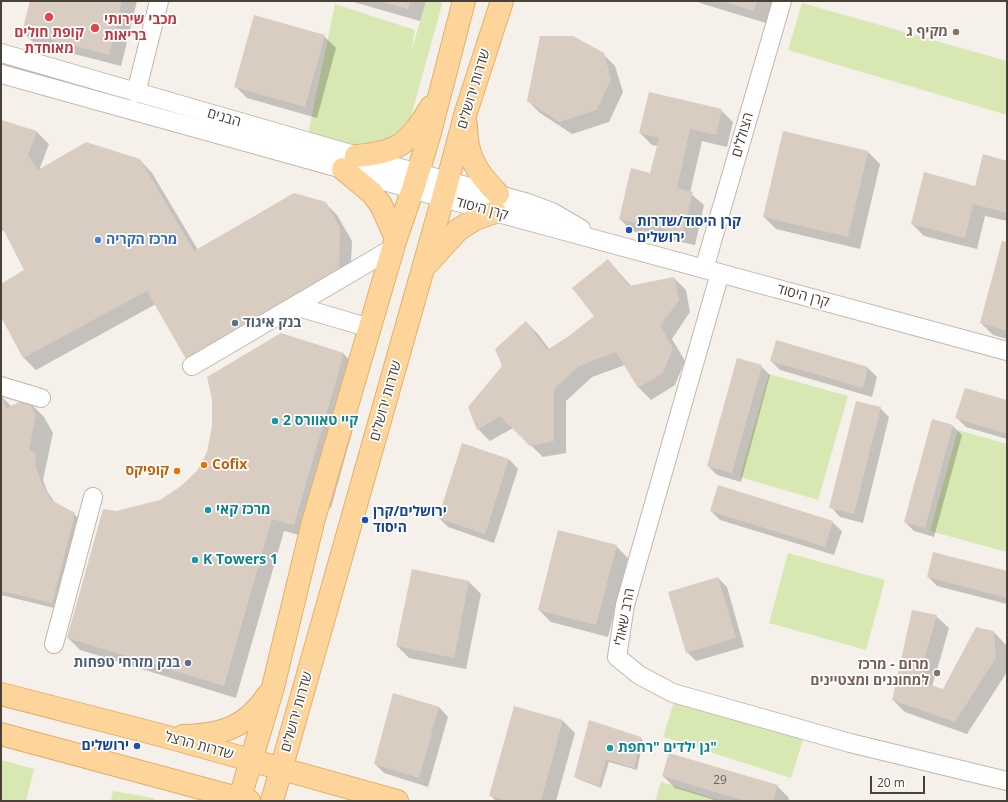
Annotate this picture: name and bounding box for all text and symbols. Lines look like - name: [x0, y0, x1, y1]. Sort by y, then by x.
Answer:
- marker: קופת חולים מאוחדת: [43, 11, 55, 23]
- place label: מכבי שירותי בריאות: [104, 12, 177, 44]
- marker: מכבי שירותי בריאות: [89, 22, 101, 34]
- place label: מקיף ג: [906, 24, 948, 40]
- place label: קופת חולים מאוחדת: [14, 25, 84, 58]
- marker: מקיף ג: [951, 27, 961, 37]
- street label: שדרות ירושלים: [454, 47, 494, 131]
- street label: הבנים: [205, 105, 243, 131]
- street label: הצוללים: [729, 111, 757, 159]
- street label: קרן היסוד: [454, 194, 510, 224]
- place label: קרן היסוד/שדרות ירושלים: [637, 214, 741, 246]
- marker: קרן היסוד/שדרות ירושלים: [624, 225, 634, 235]
- place label: מרכז הקריה: [106, 232, 177, 248]
- marker: מרכז הקריה: [93, 235, 103, 245]
- street label: קרן היסוד: [775, 281, 831, 311]
- place label: בנק איגוד: [243, 315, 301, 331]
- marker: בנק איגוד: [230, 318, 240, 328]
- street label: שדרות ירושלים: [367, 359, 405, 443]
- place label: קיי טאוורס 2: [283, 413, 358, 429]
- marker: קיי טאוורס 2: [270, 416, 280, 426]
- place label: Cofix: [212, 457, 247, 473]
- marker: Cofix: [199, 460, 209, 470]
- place label: קופיקס: [125, 463, 169, 479]
- marker: קופיקס: [172, 466, 182, 476]
- place label: מרכז קאי: [216, 502, 271, 518]
- place label: ירושלים/קרן היסוד: [373, 504, 447, 536]
- marker: מרכז קאי: [203, 505, 213, 515]
- marker: ירושלים/קרן היסוד: [360, 515, 370, 525]
- place label: K Towers 1: [203, 552, 278, 568]
- marker: K Towers 1: [190, 555, 200, 565]
- street label: הרב שאולי: [611, 587, 639, 647]
- place label: בנק מזרחי טפחות: [74, 655, 180, 671]
- place label: מרום - מרכז למחוננים ומצטיינים: [810, 657, 929, 690]
- marker: בנק מזרחי טפחות: [183, 658, 193, 668]
- marker: מרום - מרכז למחוננים ומצטיינים: [932, 668, 942, 678]
- street label: שדרות ירושלים: [278, 670, 316, 754]
- street label: שדרות הרצל: [163, 729, 235, 763]
- place label: ירושלים: [81, 738, 129, 754]
- place label: גן ילדים "רחפת": [618, 740, 717, 756]
- marker: ירושלים: [132, 741, 142, 751]
- marker: גן ילדים "רחפת": [605, 743, 615, 753]
- scale bar: [872, 768, 927, 794]
- house number: 29: [713, 774, 727, 788]
- text: 20 m: [877, 774, 905, 791]

